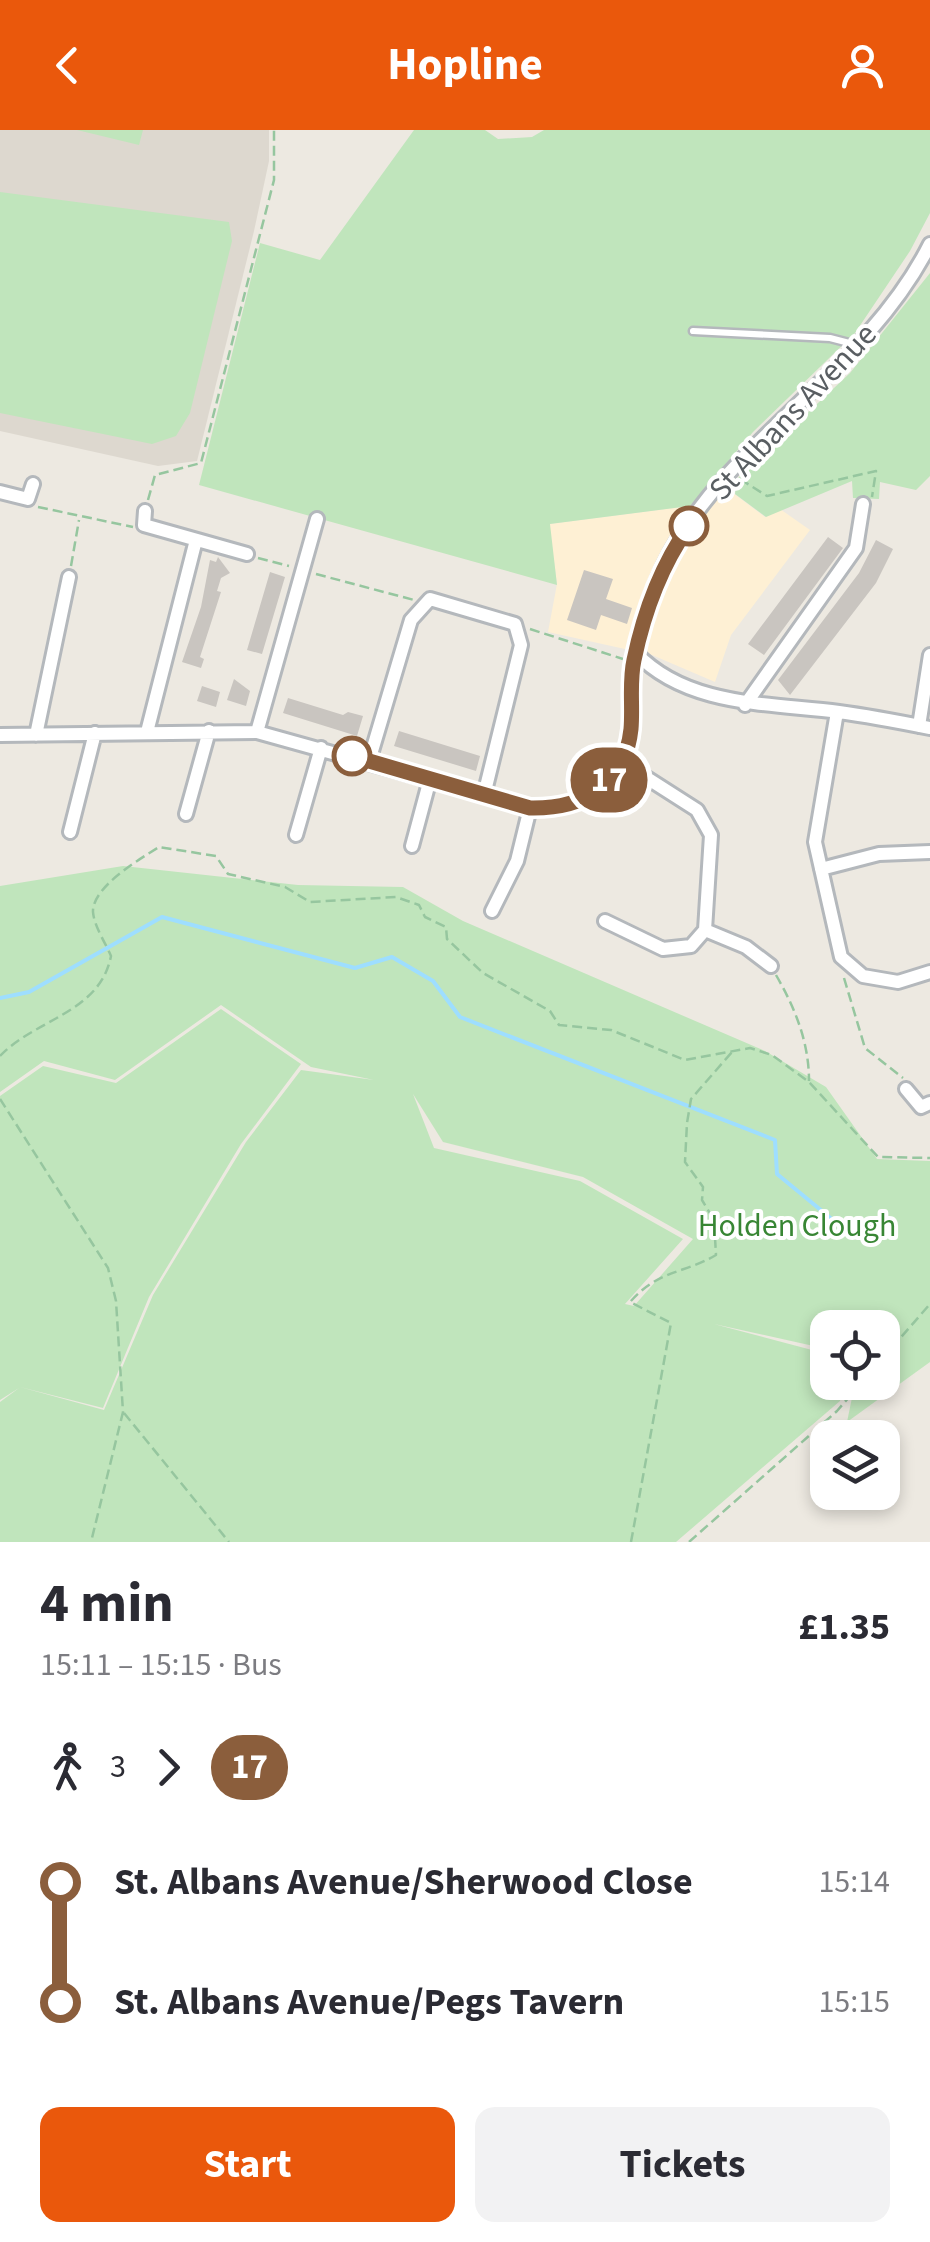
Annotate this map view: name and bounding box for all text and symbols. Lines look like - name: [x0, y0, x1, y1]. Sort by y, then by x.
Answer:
- text: Hopline: [387, 33, 543, 97]
- icon: back: [40, 38, 95, 93]
- icon: person: [835, 38, 890, 93]
- street label: St Albans Avenue: [698, 313, 888, 511]
- unlabelled marker: [670, 507, 708, 545]
- unlabelled marker: [333, 737, 371, 775]
- line badge: 17: [564, 748, 654, 812]
- text: 17: [591, 755, 627, 805]
- park label: Holden Clough: [698, 1203, 896, 1249]
- map controls: [810, 1310, 900, 1510]
- button: locate: [810, 1310, 900, 1400]
- button: layers: [810, 1420, 900, 1510]
- text: 4 min: [40, 1565, 174, 1643]
- text: £1.35: [798, 1600, 890, 1654]
- text: 15:11 – 15:15 · Bus: [40, 1642, 282, 1688]
- icon: walk: [40, 1740, 95, 1795]
- icon: forward: [141, 1740, 196, 1795]
- text: 17: [231, 1742, 268, 1792]
- text: 3: [110, 1744, 126, 1790]
- text: St. Albans Avenue/Sherwood Close: [114, 1855, 693, 1909]
- text: 15:14: [818, 1859, 890, 1905]
- text: St. Albans Avenue/Pegs Tavern: [114, 1975, 624, 2029]
- text: 15:15: [818, 1979, 890, 2025]
- button: Start: [40, 2107, 455, 2222]
- button: Tickets: [475, 2107, 890, 2222]

